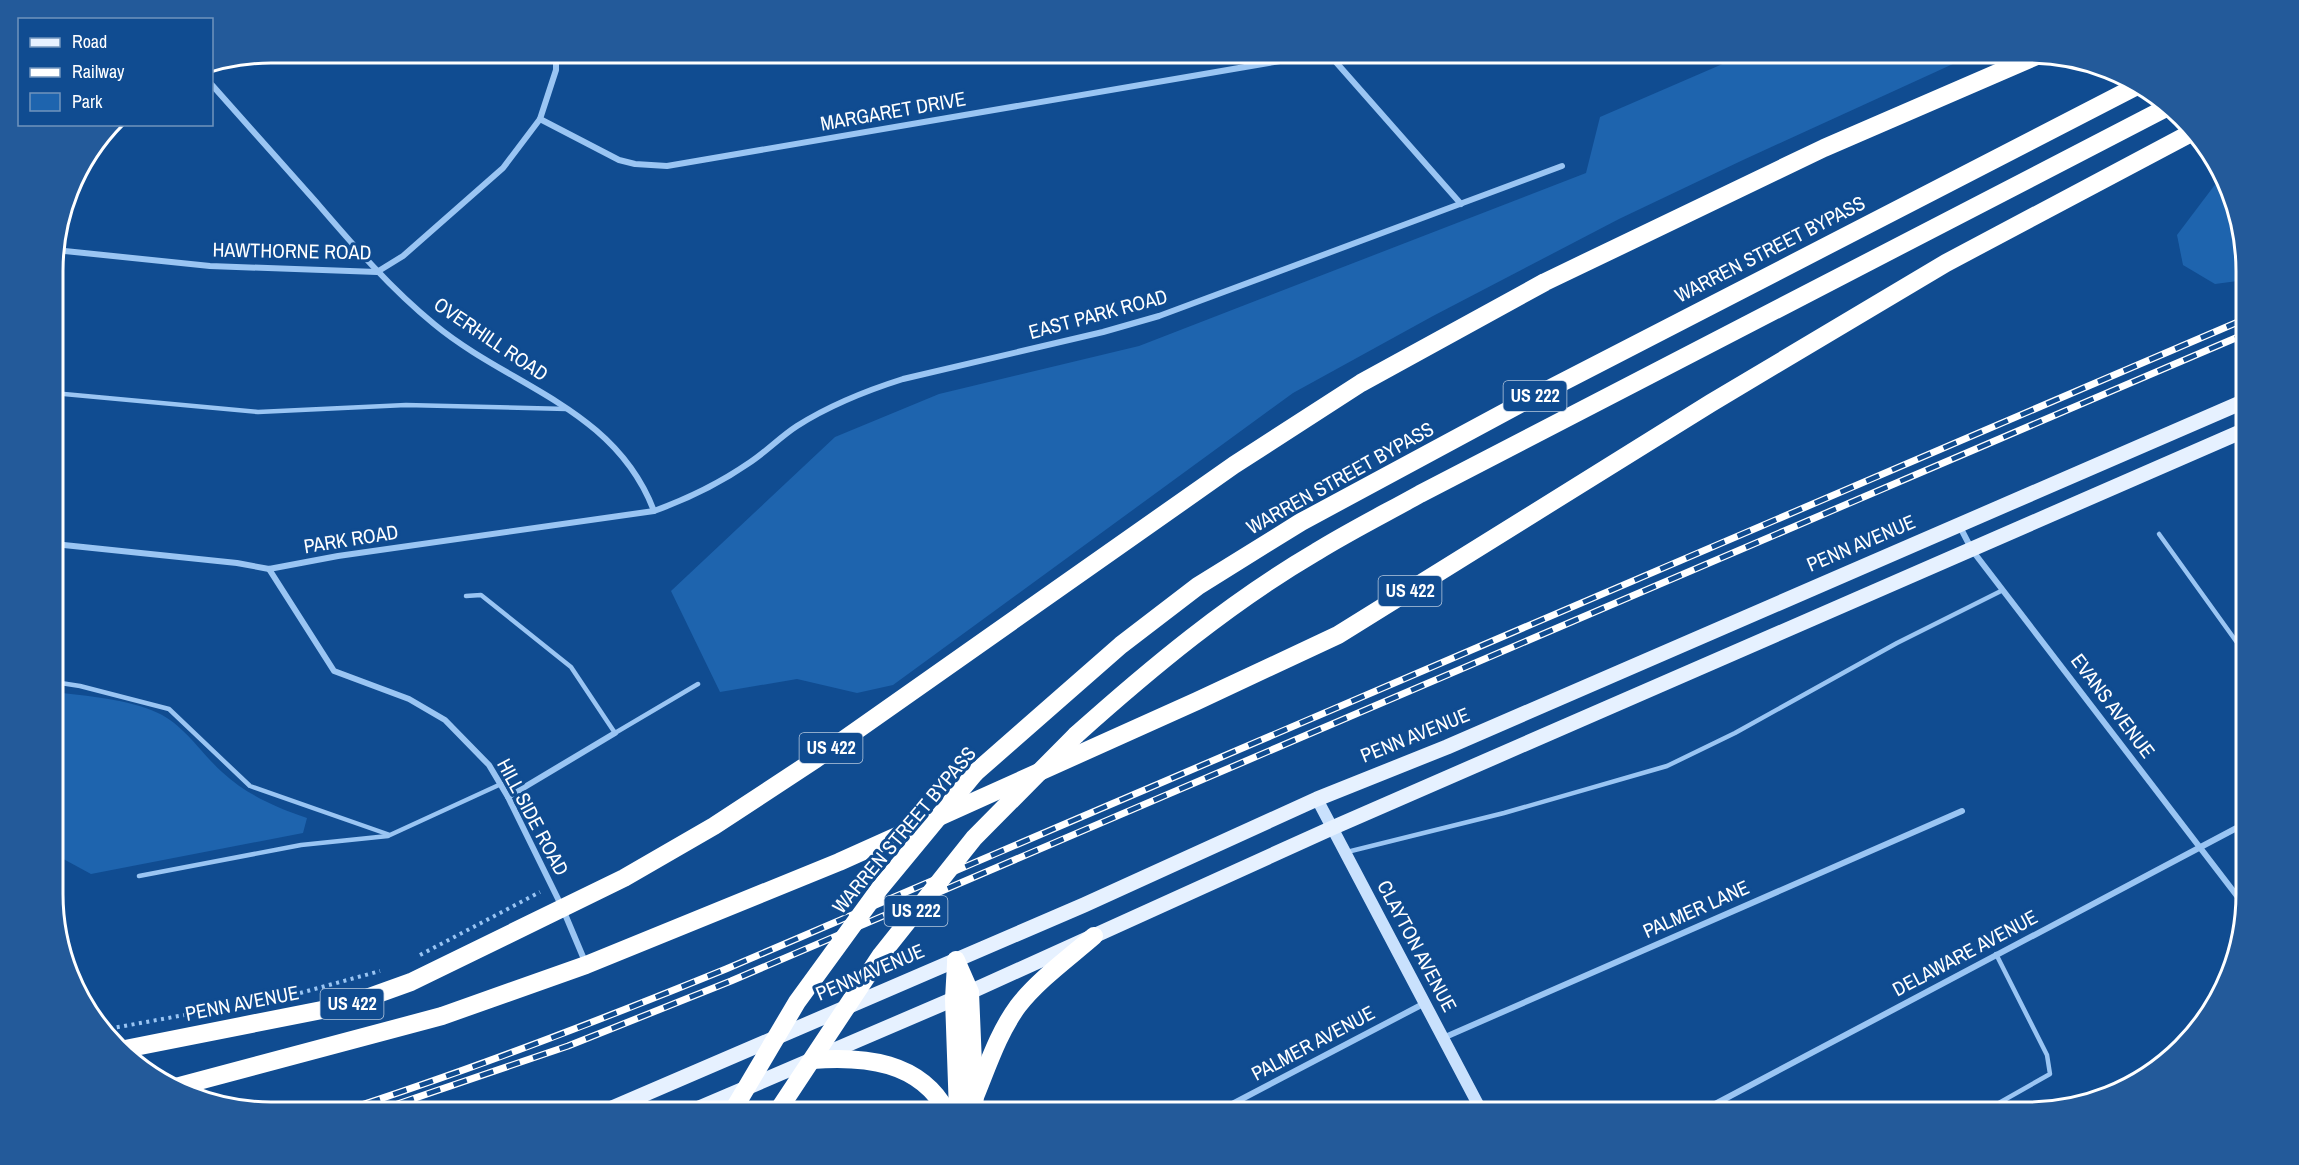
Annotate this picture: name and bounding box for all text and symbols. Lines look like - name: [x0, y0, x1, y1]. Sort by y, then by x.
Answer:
- legend: [18, 18, 213, 126]
- text: Road: [72, 29, 107, 54]
- text: Railway: [72, 59, 125, 84]
- street label: MARGARET DRIVE: [818, 84, 968, 137]
- text: Park: [72, 89, 103, 114]
- street label: WARREN STREET BYPASS: [1670, 189, 1870, 308]
- street label: HAWTHORNE ROAD: [212, 236, 372, 265]
- street label: EAST PARK ROAD: [1026, 282, 1170, 345]
- street label: OVERHILL ROAD: [429, 290, 554, 387]
- road number: US 222: [1504, 381, 1567, 411]
- street label: WARREN STREET BYPASS: [1241, 415, 1438, 540]
- street label: PENN AVENUE: [1802, 508, 1919, 578]
- street label: PARK ROAD: [302, 518, 400, 559]
- road number: US 422: [1378, 576, 1442, 606]
- street label: EVANS AVENUE: [2065, 648, 2162, 763]
- street label: PENN AVENUE: [1356, 700, 1473, 769]
- road number: US 422: [800, 733, 862, 763]
- street label: WARREN STREET BYPASS: [826, 740, 982, 919]
- street label: HILL SIDE ROAD: [491, 754, 576, 880]
- street label: PALMER LANE: [1638, 873, 1753, 944]
- street label: CLAYTON AVENUE: [1371, 875, 1464, 1017]
- road number: US 222: [884, 896, 948, 926]
- street label: DELAWARE AVENUE: [1887, 903, 2042, 1002]
- street label: PENN AVENUE: [811, 937, 928, 1007]
- street label: PENN AVENUE: [183, 978, 301, 1027]
- road number: US 422: [320, 989, 384, 1019]
- street label: PALMER AVENUE: [1246, 999, 1379, 1086]

